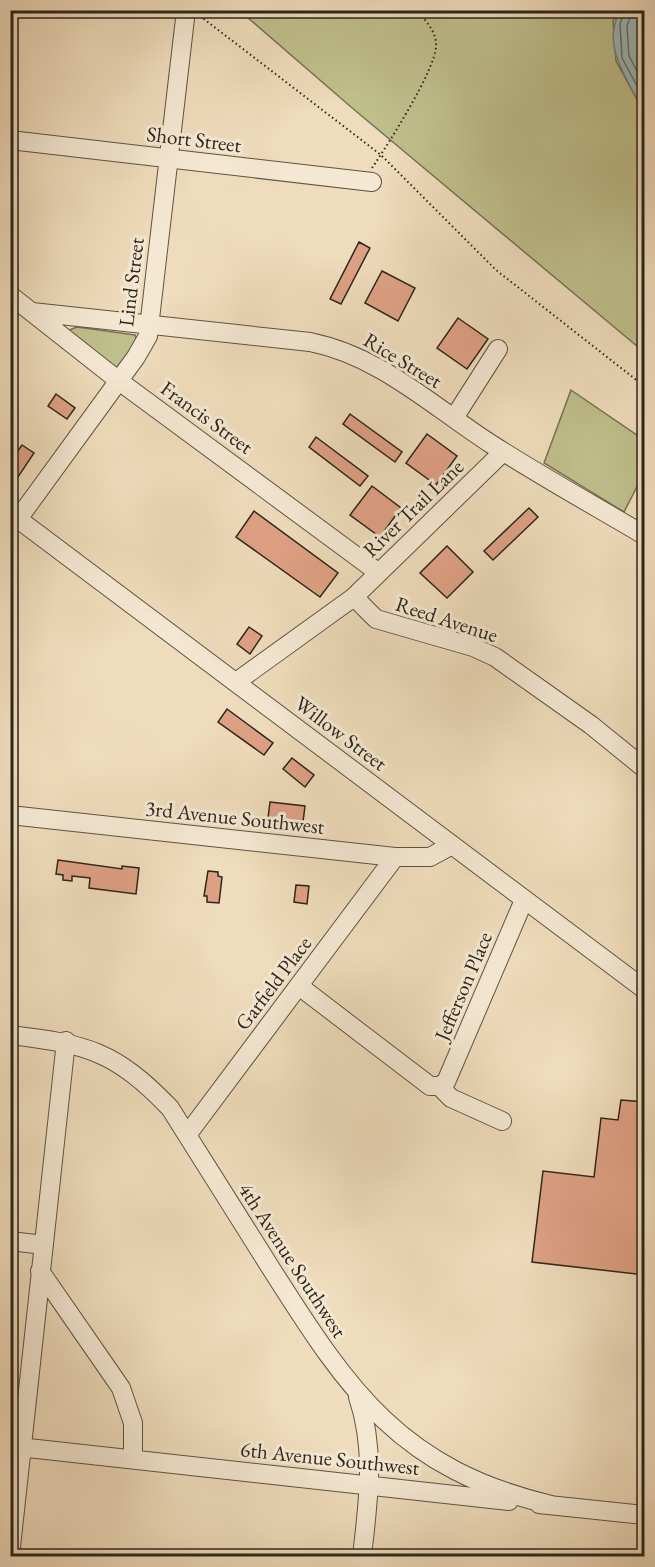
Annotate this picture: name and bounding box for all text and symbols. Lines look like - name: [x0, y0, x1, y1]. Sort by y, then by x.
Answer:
- street label: Short Street: [145, 120, 243, 158]
- street label: Lind Street: [112, 236, 150, 328]
- street label: Rice Street: [359, 326, 447, 394]
- street label: Francis Street: [155, 374, 259, 460]
- street label: River Trail Lane: [357, 453, 469, 563]
- street label: Reed Avenue: [392, 590, 502, 648]
- street label: Willow Street: [289, 689, 393, 777]
- street label: 3rd Avenue Southwest: [144, 794, 326, 840]
- street label: Jefferson Place: [427, 927, 498, 1046]
- street label: Garfield Place: [229, 931, 317, 1035]
- street label: 4th Avenue Southwest: [233, 1177, 353, 1343]
- street label: 6th Avenue Southwest: [239, 1435, 421, 1481]

